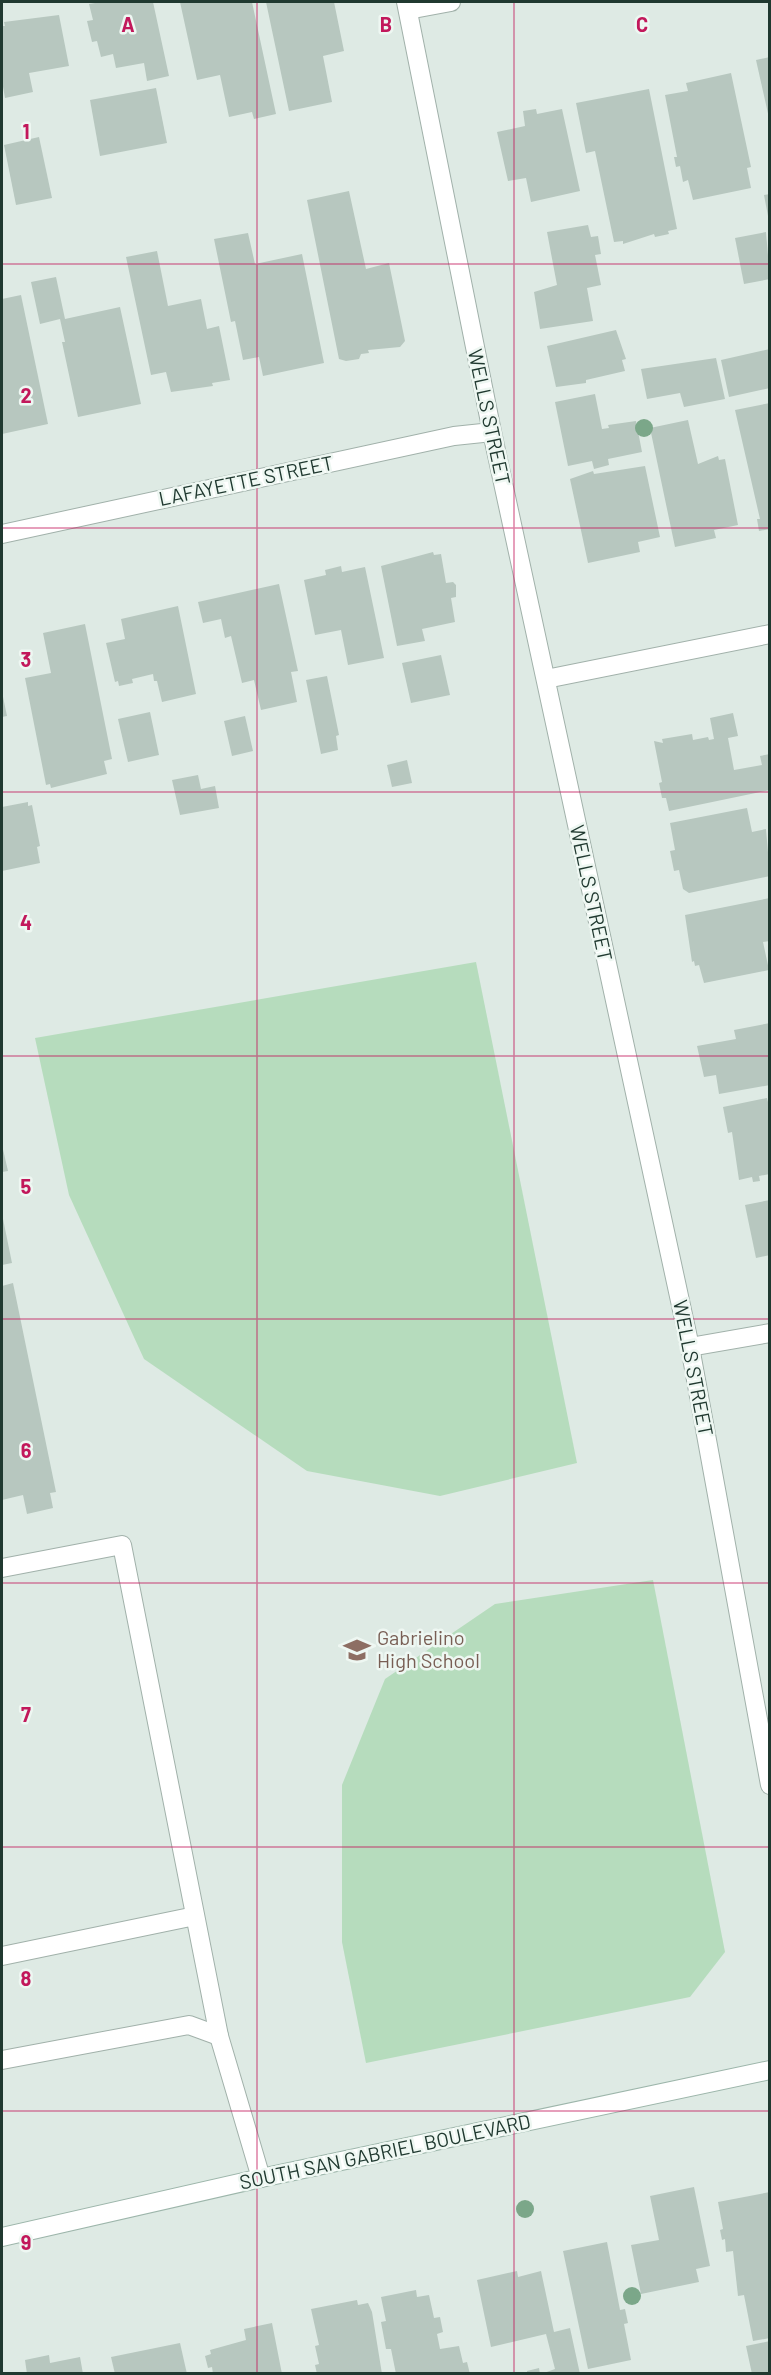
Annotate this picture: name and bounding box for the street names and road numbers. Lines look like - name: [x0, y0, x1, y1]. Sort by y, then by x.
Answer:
- street label: WELLS STREET: [464, 347, 516, 487]
- street label: LAFAYETTE STREET: [156, 450, 335, 510]
- street label: WELLS STREET: [566, 823, 618, 963]
- street label: WELLS STREET: [669, 1298, 719, 1438]
- street label: SOUTH SAN GABRIEL BOULEVARD: [237, 2108, 533, 2194]

